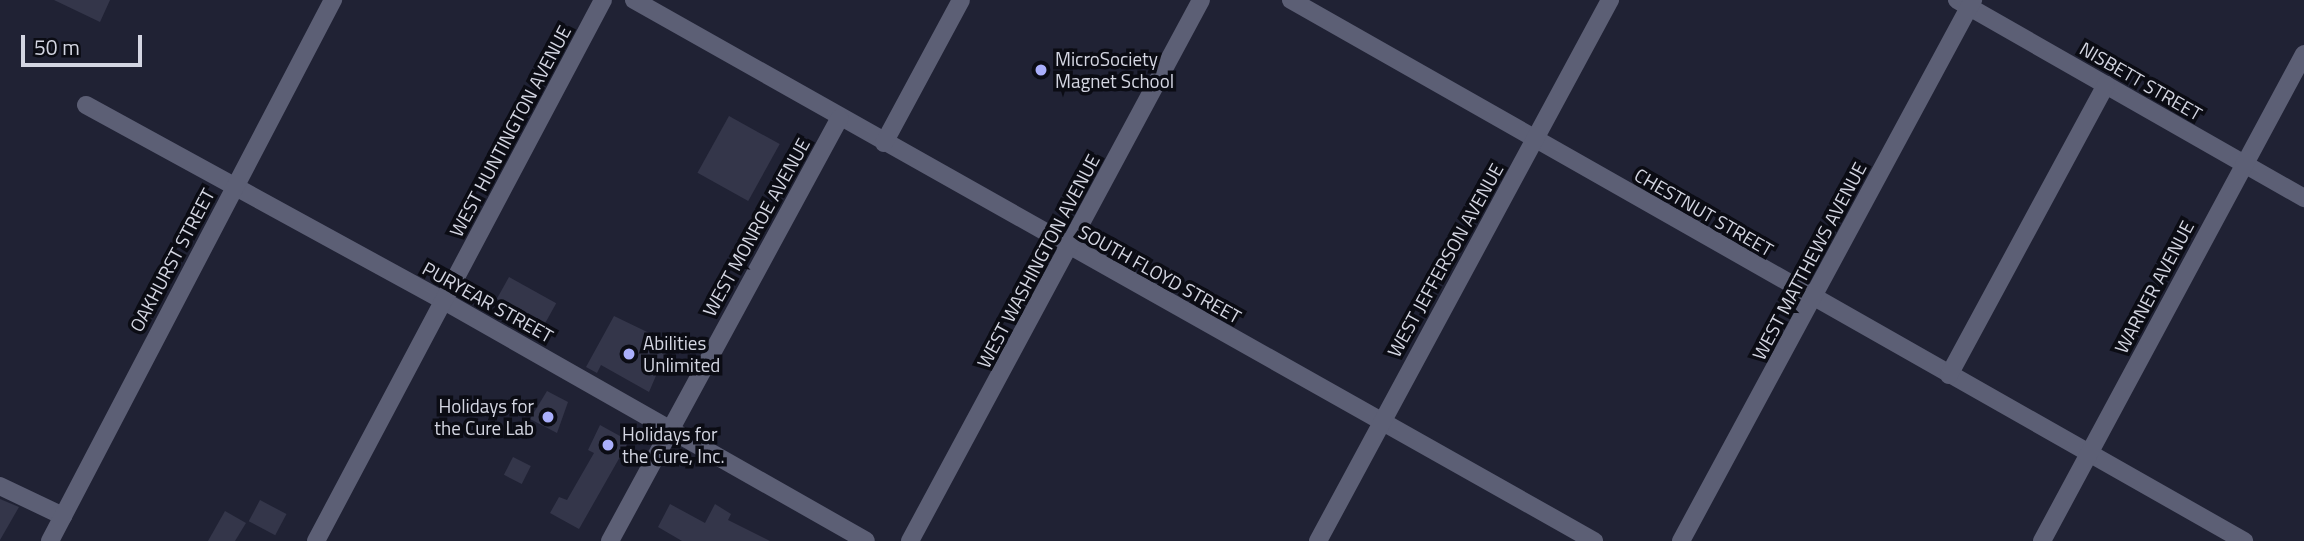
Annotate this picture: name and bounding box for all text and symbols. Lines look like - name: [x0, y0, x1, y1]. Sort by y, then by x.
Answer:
- scale bar: [24, 21, 145, 65]
- street label: WEST HUNTINGTON AVENUE: [445, 21, 575, 241]
- text: 50 m: [34, 31, 80, 63]
- street label: NISBETT STREET: [2076, 37, 2206, 125]
- place label: MicroSociety Magnet School: [1055, 48, 1174, 92]
- marker: MicroSociety Magnet School: [1033, 62, 1049, 78]
- street label: WEST MONROE AVENUE: [698, 134, 814, 320]
- street label: WEST WASHINGTON AVENUE: [972, 150, 1104, 372]
- street label: WEST MATTHEWS AVENUE: [1747, 158, 1871, 364]
- street label: WEST JEFFERSON AVENUE: [1382, 159, 1508, 361]
- street label: CHESTNUT STREET: [1631, 163, 1777, 261]
- street label: OAKHURST STREET: [125, 185, 219, 335]
- street label: WARNER AVENUE: [2110, 217, 2198, 357]
- street label: SOUTH FLOYD STREET: [1075, 220, 1245, 328]
- street label: PURYEAR STREET: [419, 257, 557, 347]
- place label: Abilities Unlimited: [643, 332, 720, 376]
- marker: Abilities Unlimited: [621, 346, 637, 362]
- place label: Holidays for the Cure Lab: [434, 395, 534, 439]
- marker: Holidays for the Cure Lab: [540, 409, 556, 425]
- place label: Holidays for the Cure, Inc.: [622, 423, 725, 467]
- marker: Holidays for the Cure, Inc.: [600, 437, 616, 453]

